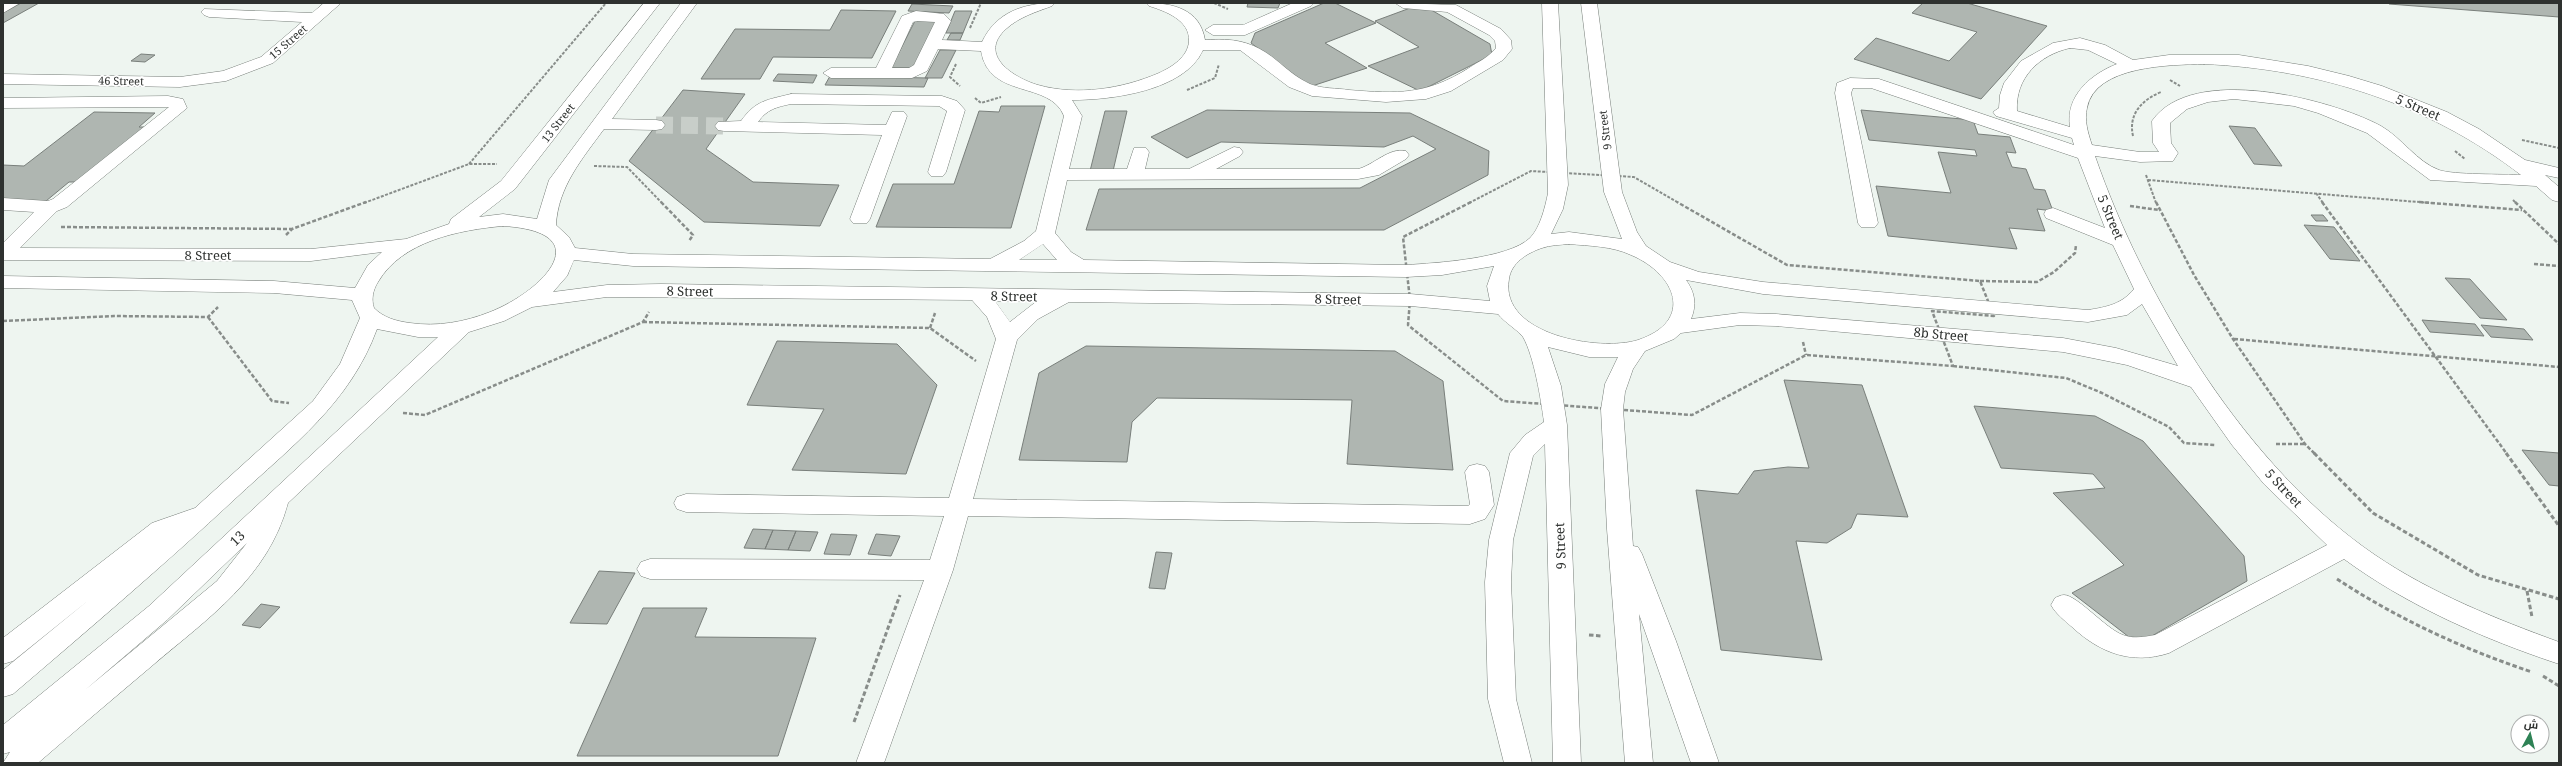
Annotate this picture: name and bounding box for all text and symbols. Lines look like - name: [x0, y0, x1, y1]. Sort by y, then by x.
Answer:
- street label: 15 Street: [265, 21, 310, 62]
- street label: 46 Street: [98, 73, 144, 88]
- street label: 5 Street: [2393, 90, 2443, 125]
- street label: 13 Street: [538, 100, 578, 145]
- street label: 9 Street: [1595, 109, 1614, 151]
- street label: 5 Street: [2094, 192, 2129, 242]
- street label: 8 Street: [185, 246, 232, 264]
- street label: 8 Street: [666, 282, 714, 300]
- street label: 8 Street: [990, 287, 1038, 305]
- street label: 8 Street: [1314, 290, 1362, 308]
- street label: 8b Street: [1913, 323, 1970, 345]
- street label: 5 Street: [2261, 465, 2307, 512]
- street label: 9 Street: [1550, 522, 1570, 570]
- street label: 13: [226, 526, 248, 550]
- north arrow: [2510, 714, 2550, 754]
- text: ش: [2523, 715, 2539, 732]

